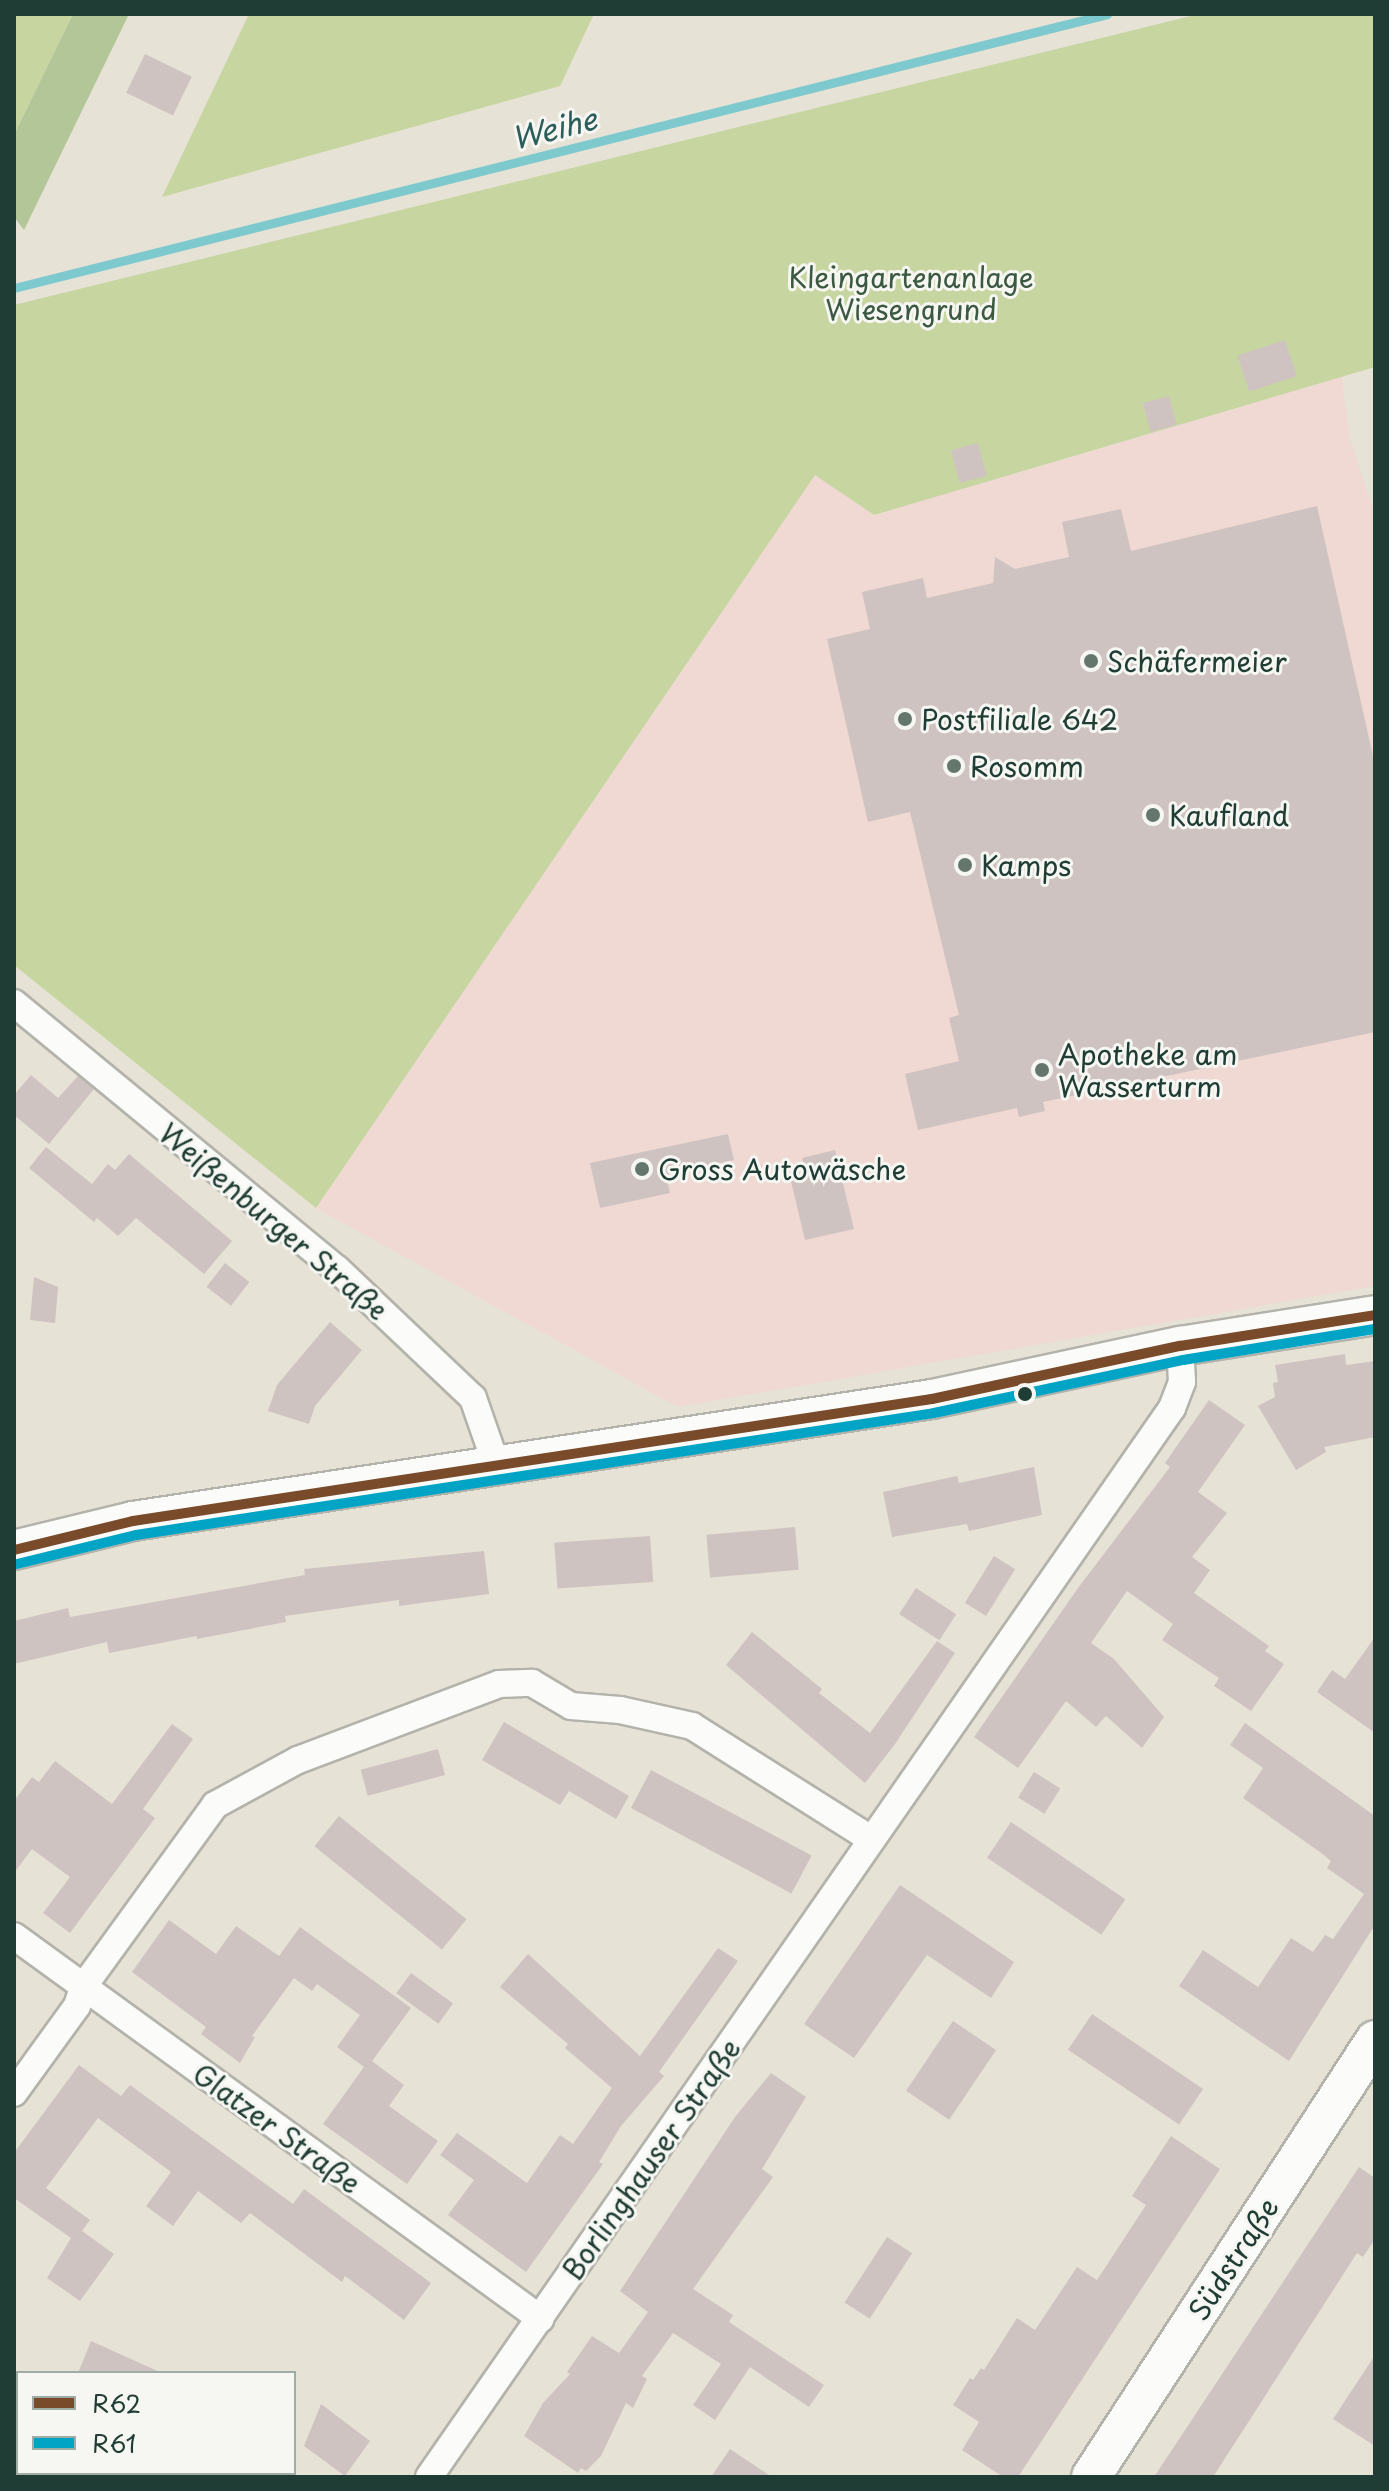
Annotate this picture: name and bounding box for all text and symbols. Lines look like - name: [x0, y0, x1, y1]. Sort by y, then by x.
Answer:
- water label: Weihe: [508, 100, 600, 156]
- park label: Kleingartenanlage Wiesengrund: [788, 260, 1034, 326]
- place label: Schäfermeier: [1107, 644, 1287, 678]
- marker: Schäfermeier: [1082, 652, 1100, 670]
- place label: Postfiliale 642: [921, 702, 1118, 736]
- marker: Postfiliale 642: [896, 710, 914, 728]
- place label: Rosomm: [970, 749, 1084, 783]
- marker: Rosomm: [945, 757, 963, 775]
- place label: Kaufland: [1169, 798, 1289, 832]
- marker: Kaufland: [1144, 806, 1162, 824]
- place label: Kamps: [981, 848, 1071, 882]
- marker: Kamps: [956, 856, 974, 874]
- place label: Apotheke am Wasserturm: [1058, 1037, 1238, 1103]
- marker: Apotheke am Wasserturm: [1033, 1061, 1051, 1079]
- street label: Weißenburger Straße: [152, 1115, 396, 1327]
- place label: Gross Autowäsche: [658, 1152, 906, 1186]
- marker: Gross Autowäsche: [633, 1160, 651, 1178]
- unlabelled marker: [1017, 1386, 1033, 1402]
- street label: Borlinghauser Straße: [555, 2032, 747, 2286]
- street label: Glatzer Straße: [186, 2056, 368, 2200]
- street label: Südstraße: [1181, 2192, 1285, 2326]
- legend: [16, 2371, 296, 2475]
- text: R62: [92, 2385, 141, 2421]
- text: R61: [92, 2425, 136, 2461]

